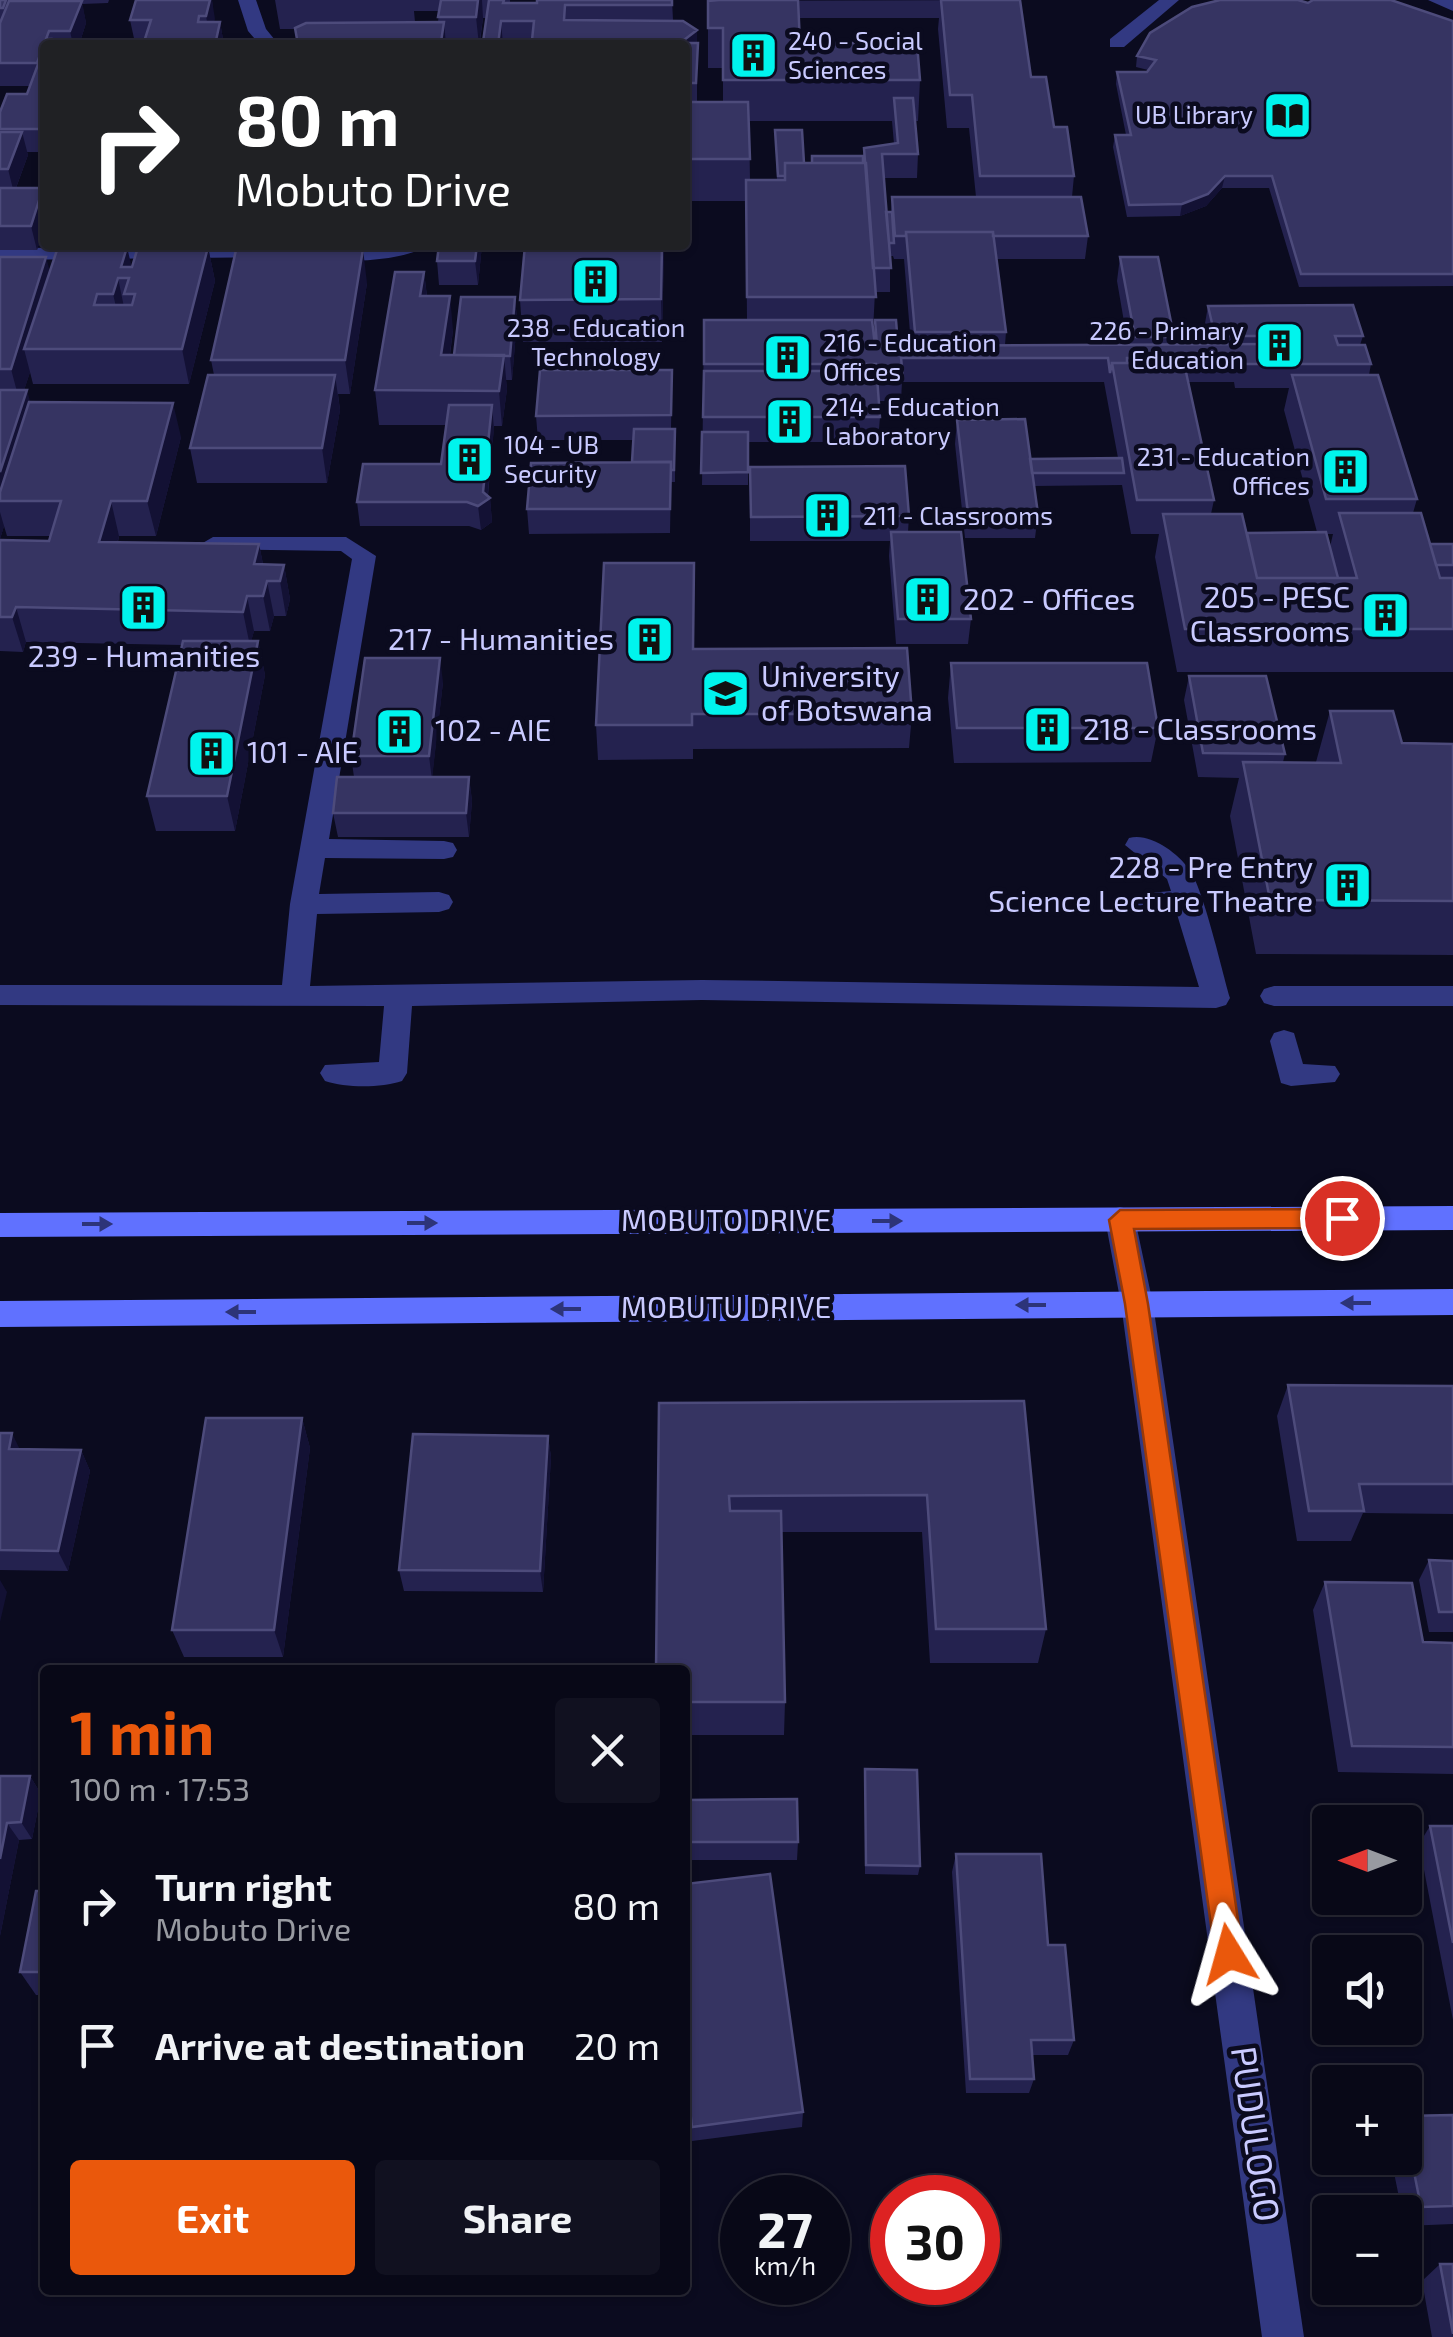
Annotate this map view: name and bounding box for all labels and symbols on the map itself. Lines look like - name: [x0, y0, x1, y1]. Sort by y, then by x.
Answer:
- place label: 240 - Social Sciences: [788, 25, 923, 84]
- building icon: 240 - Social Sciences: [727, 29, 779, 81]
- library icon: UB Library: [1262, 89, 1314, 141]
- place label: UB Library: [1135, 99, 1253, 129]
- building icon: 238 - Education Technology: [570, 256, 622, 308]
- place label: 238 - Education Technology: [507, 312, 685, 371]
- place label: 226 - Primary Education: [1089, 315, 1244, 374]
- building icon: 226 - Primary Education: [1253, 319, 1305, 371]
- place label: 216 - Education Offices: [823, 327, 997, 386]
- building icon: 216 - Education Offices: [762, 331, 814, 383]
- place label: 214 - Education Laboratory: [825, 391, 1000, 450]
- building icon: 214 - Education Laboratory: [764, 395, 816, 447]
- place label: 104 - UB Security: [504, 429, 599, 488]
- building icon: 104 - UB Security: [443, 433, 495, 485]
- place label: 231 - Education Offices: [1137, 441, 1310, 500]
- building icon: 231 - Education Offices: [1319, 445, 1371, 497]
- building icon: 211 - Classrooms: [802, 490, 854, 542]
- place label: 211 - Classrooms: [863, 500, 1053, 530]
- building icon: 202 - Offices: [902, 574, 954, 626]
- place label: 205 - PESC Classrooms: [1190, 578, 1350, 648]
- place label: 202 - Offices: [963, 580, 1135, 616]
- building icon: 239 - Humanities: [118, 582, 170, 634]
- building icon: 205 - PESC Classrooms: [1359, 589, 1411, 641]
- building icon: 217 - Humanities: [623, 614, 675, 666]
- place label: 217 - Humanities: [388, 620, 614, 656]
- place label: 239 - Humanities: [28, 637, 260, 673]
- place label: University of Botswana: [761, 657, 933, 727]
- school or university icon: University of Botswana: [700, 668, 752, 720]
- building icon: 218 - Classrooms: [1022, 704, 1074, 756]
- building icon: 102 - AIE: [374, 705, 426, 757]
- place label: 218 - Classrooms: [1083, 710, 1317, 746]
- place label: 102 - AIE: [435, 711, 551, 747]
- building icon: 101 - AIE: [186, 727, 238, 779]
- place label: 101 - AIE: [247, 733, 358, 769]
- place label: 228 - Pre Entry Science Lecture Theatre: [988, 848, 1313, 918]
- building icon: 228 - Pre Entry Science Lecture Theatre: [1322, 859, 1374, 911]
- pin: [1300, 1176, 1385, 1261]
- street label: MOBUTO DRIVE: [621, 1201, 831, 1237]
- one-way arrow: [872, 1212, 904, 1228]
- one-way arrow: [407, 1215, 439, 1231]
- one-way arrow: [82, 1216, 114, 1232]
- street label: MOBUTU DRIVE: [621, 1288, 831, 1324]
- one-way arrow: [1339, 1295, 1371, 1311]
- one-way arrow: [1014, 1297, 1046, 1313]
- one-way arrow: [549, 1301, 581, 1317]
- one-way arrow: [224, 1304, 256, 1320]
- north arrow: [1312, 1805, 1422, 1915]
- position arrow: [1177, 1902, 1281, 2006]
- street label: PUDULOGO: [1224, 2043, 1290, 2224]
- speed limit sign: 30: [870, 2175, 1000, 2305]

